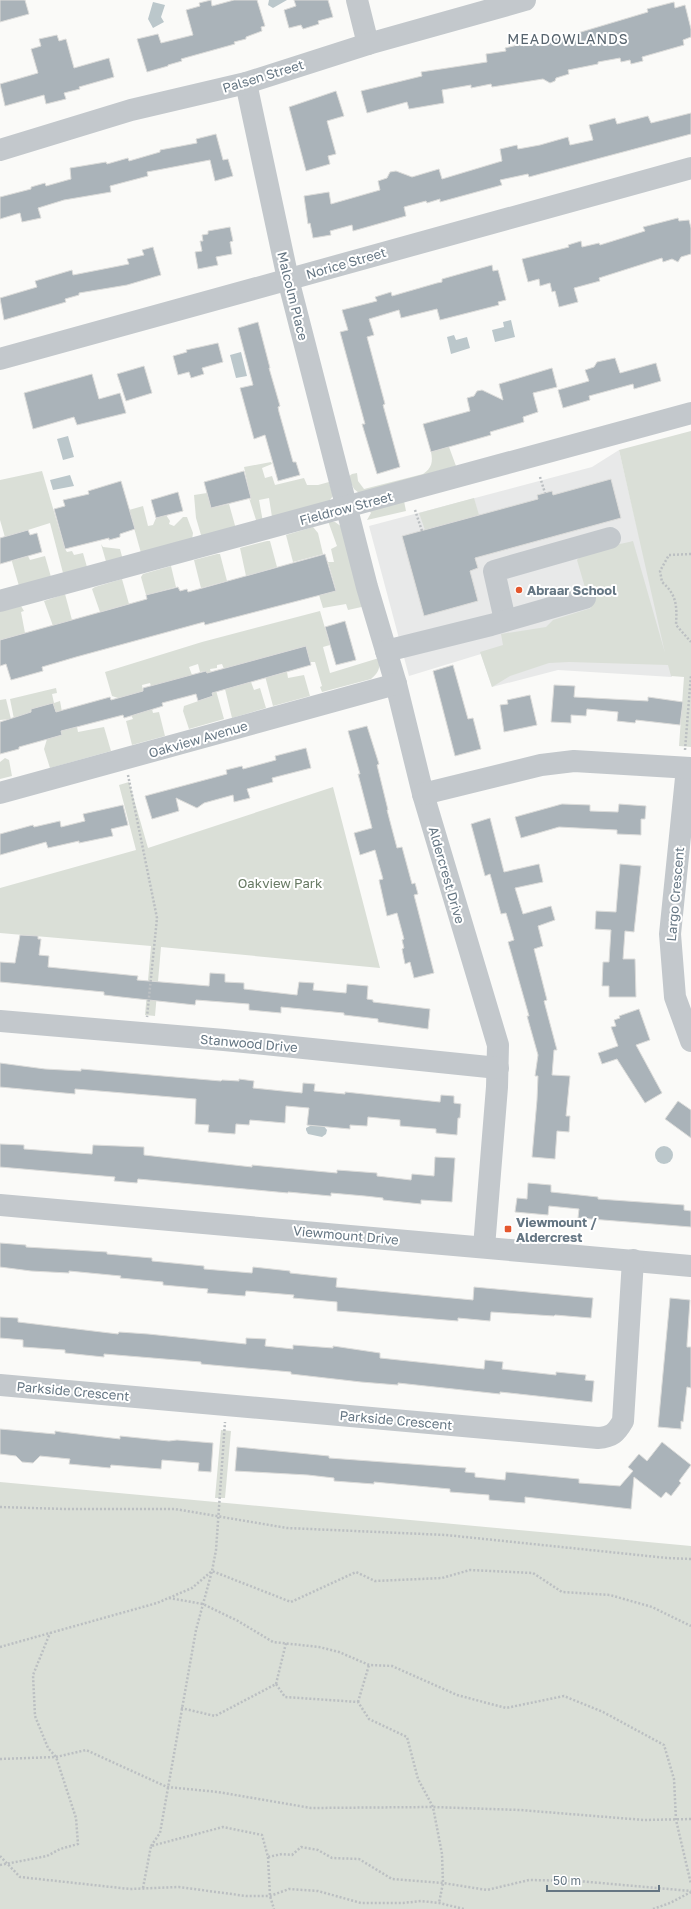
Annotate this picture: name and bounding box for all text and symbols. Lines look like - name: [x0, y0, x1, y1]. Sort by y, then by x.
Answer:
- district label: MEADOWLANDS: [507, 30, 629, 47]
- street label: Palsen Street: [220, 56, 306, 96]
- street label: Norice Street: [304, 244, 388, 282]
- street label: Malcolm Place: [274, 250, 312, 342]
- street label: Fieldrow Street: [298, 488, 394, 528]
- place label: Abraar School: [527, 582, 617, 598]
- marker: Abraar School: [514, 585, 524, 595]
- street label: Oakview Avenue: [147, 717, 249, 761]
- street label: Aldercrest Drive: [426, 825, 468, 925]
- street label: Largo Crescent: [663, 846, 687, 942]
- park label: Oakview Park: [238, 875, 323, 891]
- street label: Stanwood Drive: [200, 1031, 298, 1055]
- place label: Viewmount / Aldercrest: [516, 1214, 597, 1245]
- street label: Viewmount Drive: [293, 1222, 399, 1248]
- marker: Viewmount / Aldercrest: [503, 1224, 513, 1234]
- street label: Parkside Crescent: [16, 1378, 130, 1404]
- street label: Parkside Crescent: [339, 1407, 453, 1433]
- scale bar: [547, 1867, 659, 1893]
- text: 50 m: [553, 1873, 581, 1888]

